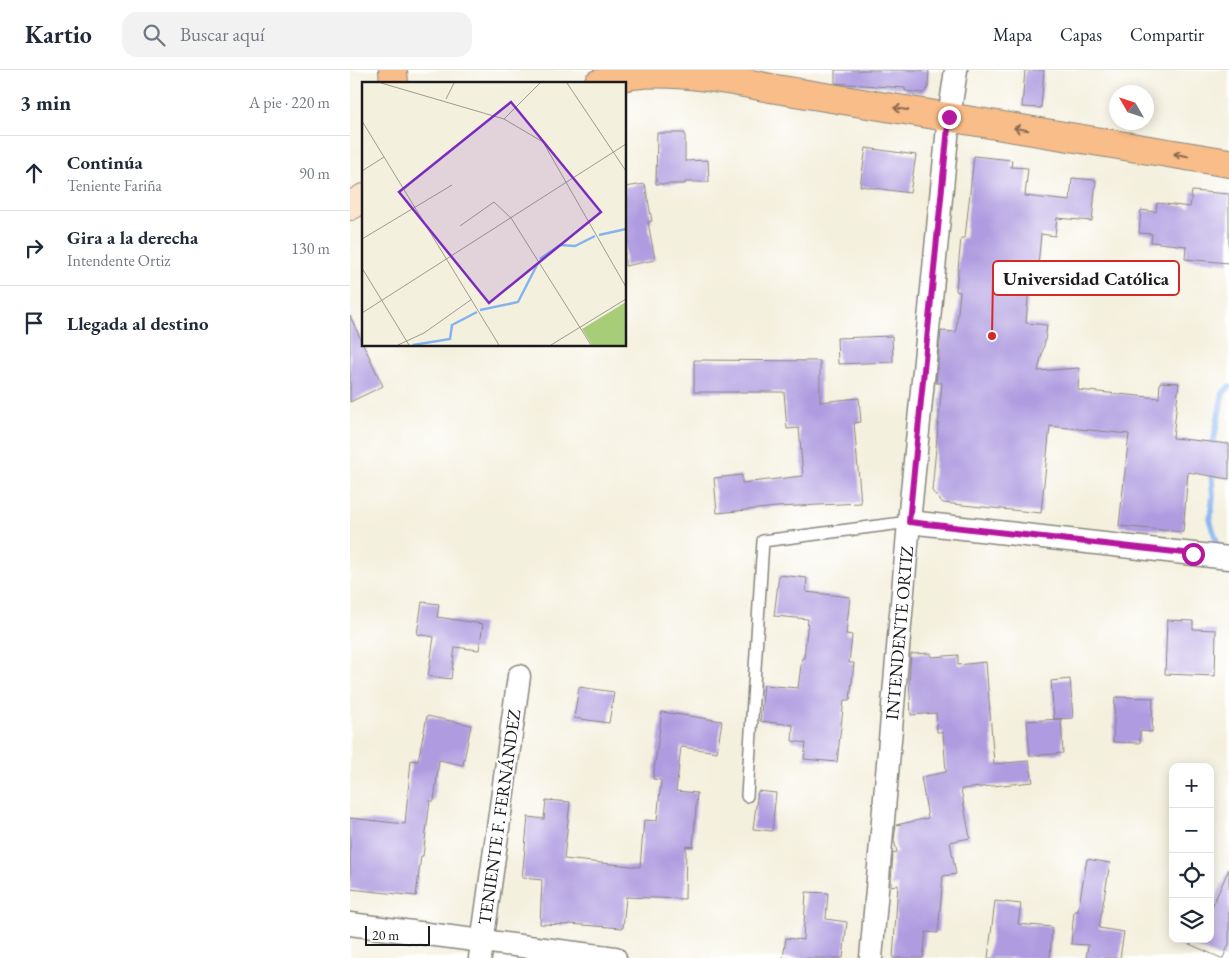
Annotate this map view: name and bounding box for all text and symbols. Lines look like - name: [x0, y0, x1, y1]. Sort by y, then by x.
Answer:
- search box: [122, 12, 472, 57]
- text: Kartio: [25, 19, 92, 50]
- icon: search: [140, 21, 168, 49]
- text: Buscar aquí: [180, 22, 265, 47]
- text: Mapa: [993, 23, 1032, 46]
- text: Capas: [1060, 23, 1102, 46]
- text: Compartir: [1130, 23, 1204, 46]
- inset map: [362, 82, 626, 346]
- north arrow: [1109, 85, 1154, 130]
- text: 3 min: [20, 89, 71, 116]
- text: A pie · 220 m: [249, 92, 330, 113]
- one-way arrow: [893, 104, 909, 114]
- route end: [938, 106, 961, 129]
- one-way arrow: [1013, 123, 1029, 133]
- one-way arrow: [1173, 149, 1189, 159]
- text: Continúa: [67, 150, 143, 175]
- icon: ahead: [20, 159, 48, 187]
- text: 90 m: [299, 163, 330, 184]
- text: Teniente Fariña: [67, 175, 162, 196]
- text: Gira a la derecha: [67, 225, 198, 250]
- icon: right: [20, 234, 48, 262]
- text: 130 m: [291, 238, 330, 259]
- text: Intendente Ortiz: [67, 250, 170, 271]
- callout: Universidad Católica: [993, 261, 1179, 295]
- text: Universidad Católica: [1003, 266, 1170, 291]
- icon: arrive: [20, 309, 48, 337]
- text: Llegada al destino: [67, 311, 209, 336]
- route start: [1182, 543, 1205, 566]
- street label: INTENDENTE ORTIZ: [880, 545, 918, 721]
- street label: TENIENTE F. FERNÁNDEZ: [472, 708, 526, 926]
- map controls: [1169, 763, 1214, 943]
- button: +: [1169, 763, 1214, 808]
- button: −: [1169, 808, 1214, 853]
- button: locate: [1169, 853, 1214, 898]
- button: layers: [1169, 898, 1214, 943]
- scale bar: [365, 923, 430, 946]
- text: 20 m: [372, 926, 399, 944]

